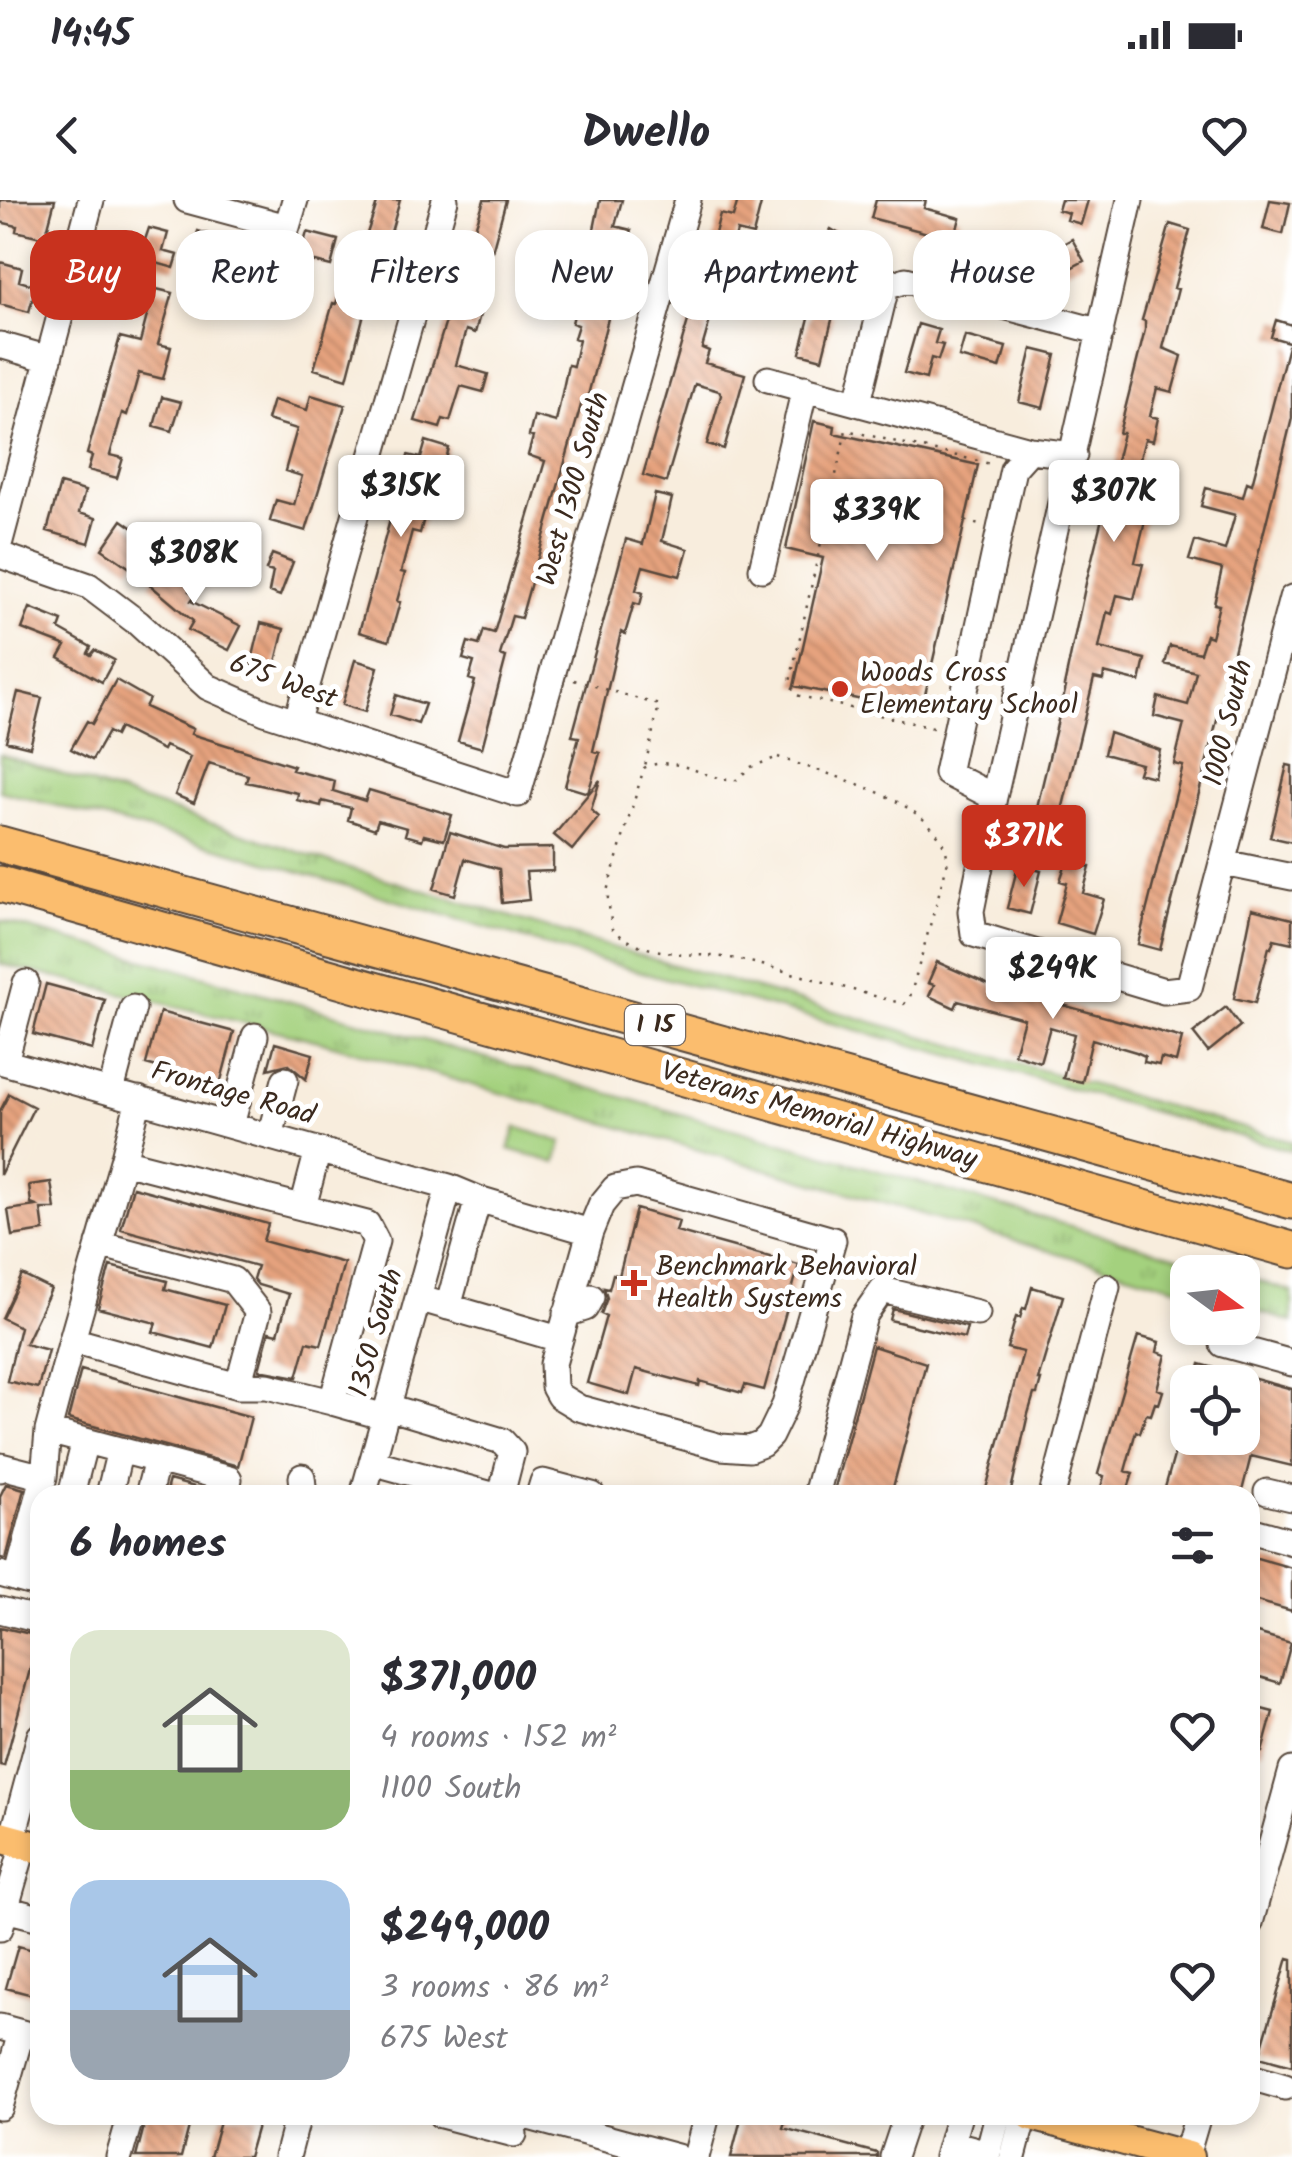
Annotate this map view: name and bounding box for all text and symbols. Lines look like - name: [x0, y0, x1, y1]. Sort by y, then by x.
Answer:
- text: 14:45: [50, 5, 131, 65]
- text: Dwello: [582, 99, 710, 171]
- icon: back: [40, 108, 95, 163]
- icon: heart: [1197, 108, 1252, 163]
- chip: Buy: [30, 230, 156, 320]
- chip: Rent: [176, 230, 314, 320]
- chip: Filters: [334, 230, 495, 320]
- chip: New: [515, 230, 648, 320]
- chip: Apartment: [668, 230, 893, 320]
- chip: House: [913, 230, 1070, 320]
- street label: West 1300 South: [525, 387, 623, 591]
- pin: $315K: [331, 455, 471, 540]
- pin: $307K: [1044, 460, 1184, 545]
- text: $315K: [360, 462, 442, 513]
- text: $307K: [1070, 467, 1158, 518]
- pin: $339K: [807, 479, 947, 564]
- text: $339K: [832, 486, 922, 537]
- pin: $308K: [124, 522, 264, 607]
- text: $308K: [148, 529, 240, 580]
- street label: 675 West: [223, 642, 344, 723]
- place label: Woods Cross Elementary School: [860, 651, 1078, 728]
- street label: 1000 South: [1192, 655, 1266, 791]
- marker: Woods Cross Elementary School: [829, 678, 851, 700]
- pin: $371K: [954, 805, 1094, 890]
- text: $371K: [984, 812, 1064, 863]
- pin: $249K: [983, 937, 1123, 1022]
- text: $249K: [1008, 944, 1098, 995]
- road number: I 15: [625, 1005, 685, 1045]
- street label: Frontage Road: [146, 1049, 321, 1139]
- street label: Veterans Memorial Highway: [656, 1049, 983, 1183]
- place label: Benchmark Behavioral Health Systems: [656, 1245, 917, 1322]
- north arrow: [1170, 1255, 1260, 1345]
- map controls: [1170, 1255, 1260, 1455]
- street label: 1350 South: [337, 1263, 417, 1403]
- marker: Benchmark Behavioral Health Systems: [621, 1270, 647, 1296]
- button: locate: [1170, 1365, 1260, 1455]
- text: 6 homes: [70, 1512, 226, 1579]
- icon: filters: [1165, 1518, 1220, 1573]
- text: $371,000: [380, 1646, 536, 1713]
- icon: home: [150, 1670, 270, 1790]
- icon: heart: [1165, 1703, 1220, 1758]
- text: 4 rooms · 152 m²: [380, 1713, 616, 1764]
- text: 1100 South: [380, 1764, 521, 1815]
- text: $249,000: [380, 1896, 549, 1963]
- icon: home: [150, 1920, 270, 2040]
- icon: heart: [1165, 1953, 1220, 2008]
- text: 3 rooms · 86 m²: [380, 1963, 608, 2014]
- text: 675 West: [380, 2014, 508, 2065]

